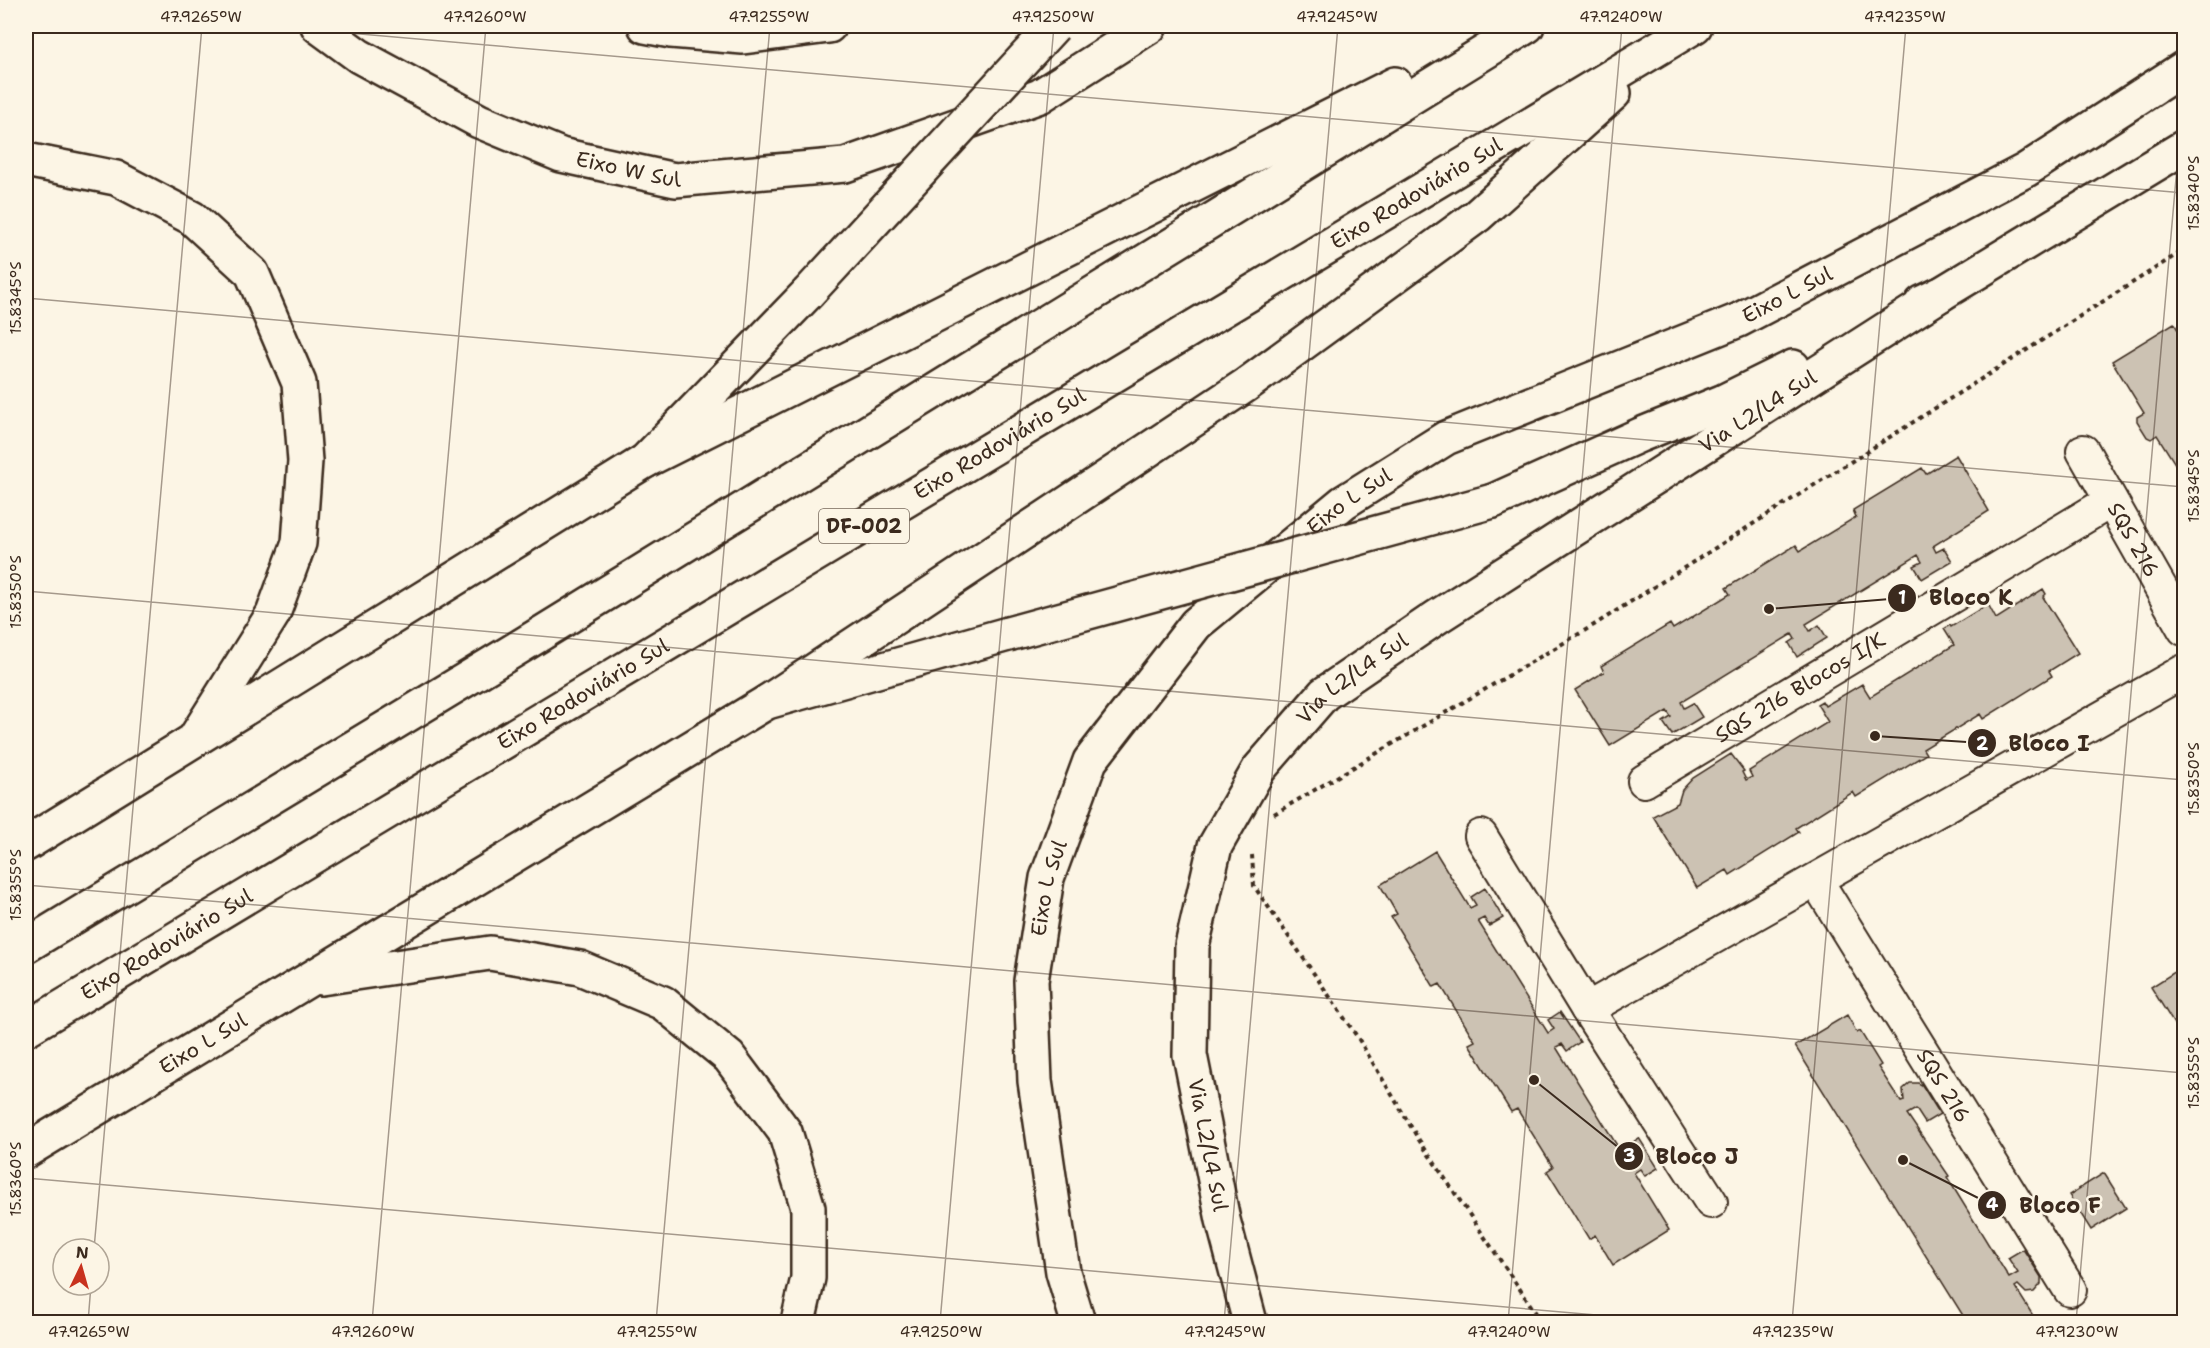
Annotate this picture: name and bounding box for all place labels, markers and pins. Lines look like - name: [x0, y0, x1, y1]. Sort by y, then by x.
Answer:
- callout: Bloco K: [1887, 578, 2025, 618]
- callout: Bloco I: [1967, 723, 2102, 763]
- callout: Bloco J: [1614, 1136, 1751, 1176]
- callout: Bloco F: [1977, 1185, 2113, 1225]

